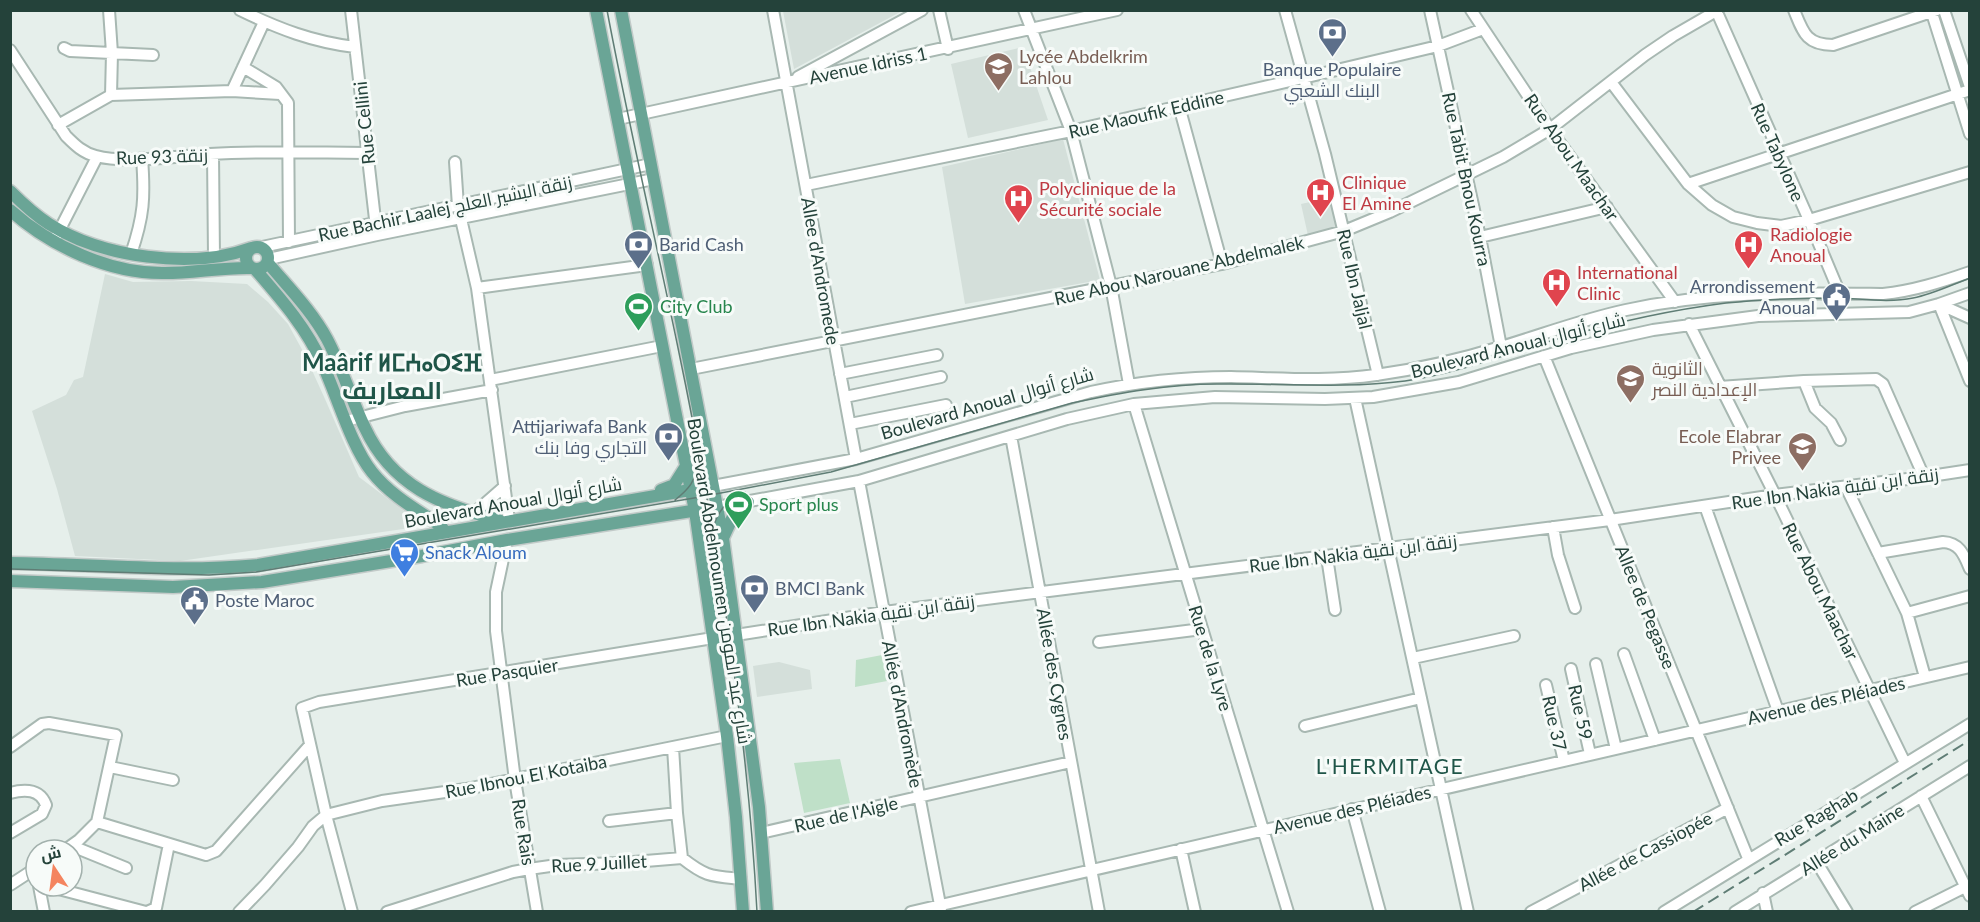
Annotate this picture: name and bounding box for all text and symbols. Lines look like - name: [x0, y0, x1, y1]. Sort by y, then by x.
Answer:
- bank icon: Banque Populaire البنك الشعبي: [1316, 16, 1348, 58]
- street label: Avenue Idriss 1: [807, 42, 929, 88]
- place label: Lycée Abdelkrim Lahlou: [1019, 45, 1148, 88]
- school or university icon: Lycée Abdelkrim Lahlou: [982, 50, 1014, 92]
- place label: Banque Populaire البنك الشعبي: [1263, 58, 1401, 105]
- street label: Rue Cellini: [349, 80, 379, 166]
- street label: Rue Maoufik Eddine: [1066, 85, 1226, 143]
- street label: Rue Abou Maachar: [1520, 89, 1624, 225]
- street label: Rue Tabit Bnou Kourra: [1438, 90, 1496, 268]
- street label: Rue Tabylone: [1747, 99, 1809, 205]
- street label: Rue 93 زنقة: [116, 143, 208, 170]
- street label: Rue Bachir Laalej زنقة البشير العلج: [316, 170, 574, 248]
- place label: Clinique El Amine: [1342, 171, 1411, 214]
- hospital icon: Clinique El Amine: [1305, 176, 1337, 218]
- place label: Polyclinique de la Sécurité sociale: [1039, 177, 1176, 220]
- hospital icon: Polyclinique de la Sécurité sociale: [1002, 182, 1034, 224]
- street label: Allee d'Andromede: [797, 195, 845, 347]
- place label: Radiologie Anoual: [1770, 223, 1852, 266]
- street label: Rue Ibn Jaljal: [1333, 227, 1377, 331]
- bank icon: Barid Cash: [622, 228, 654, 270]
- hospital icon: Radiologie Anoual: [1733, 228, 1765, 270]
- street label: Rue Abou Narouane Abdelmalek: [1052, 230, 1307, 309]
- place label: Barid Cash: [659, 233, 744, 255]
- place label: International Clinic: [1577, 261, 1678, 304]
- hospital icon: International Clinic: [1540, 266, 1572, 308]
- place label: Arrondissement Anoual: [1690, 275, 1816, 318]
- public building icon: Arrondissement Anoual: [1820, 280, 1852, 322]
- sports icon: City Club: [623, 290, 655, 332]
- place label: City Club: [660, 295, 733, 317]
- street label: Boulevard Anoual شارع أنوال: [1409, 308, 1628, 384]
- district label: Maârif ⵍⵎⵄⴰⵔⵉⴼ المعاريف: [302, 347, 482, 405]
- place label: الثانوية الإعدادية النصر: [1651, 357, 1757, 401]
- street label: Boulevard Anoual شارع أنوال: [878, 362, 1096, 446]
- school or university icon: الثانوية الإعدادية النصر: [1615, 362, 1647, 404]
- place label: Attijariwafa Bank التجاري وفا بنك: [512, 415, 648, 462]
- street label: Boulevard Abdelmoumen شارع عبد المومن: [681, 416, 757, 746]
- bank icon: Attijariwafa Bank التجاري وفا بنك: [652, 420, 684, 462]
- place label: Ecole Elabrar Privee: [1679, 425, 1781, 468]
- school or university icon: Ecole Elabrar Privee: [1786, 430, 1818, 472]
- street label: Rue Ibn Nakia زنقة ابن نقية: [1730, 463, 1940, 514]
- street label: Boulevard Anoual شارع أنوال: [403, 472, 624, 534]
- sports icon: Sport plus: [722, 488, 754, 530]
- place label: Sport plus: [759, 493, 839, 515]
- street label: Rue Abou Maachar: [1778, 519, 1864, 664]
- street label: Rue Ibn Nakia زنقة ابن نقية: [1248, 529, 1458, 578]
- supermarket icon: Snack Aloum: [388, 536, 420, 578]
- place label: Snack Aloum: [425, 541, 527, 563]
- street label: Allee de Pegasse: [1611, 542, 1681, 672]
- bank icon: BMCI Bank: [738, 572, 770, 614]
- place label: BMCI Bank: [775, 577, 866, 599]
- public building icon: Poste Maroc: [178, 584, 210, 626]
- place label: Poste Maroc: [215, 589, 315, 611]
- street label: Rue Ibn Nakia زنقة ابن نقية: [766, 590, 976, 641]
- street label: Rue de la Lyre: [1184, 602, 1238, 714]
- street label: Allée des Cygnes: [1033, 606, 1077, 742]
- street label: Allée d'Andromède: [878, 638, 928, 790]
- street label: Rue Pasquier: [455, 653, 560, 691]
- street label: Avenue des Pléiades: [1745, 671, 1907, 729]
- street label: Rue 59: [1564, 682, 1598, 742]
- street label: Rue 37: [1538, 693, 1572, 753]
- street label: Rue Ibnou El Kotaiba: [443, 750, 609, 802]
- district label: L'HERMITAGE: [1316, 753, 1464, 778]
- street label: Avenue des Pléiades: [1271, 780, 1433, 838]
- street label: Rue Raghab: [1770, 783, 1862, 851]
- street label: Rue de l'Aigle: [792, 791, 900, 837]
- street label: Rue Rais: [508, 797, 540, 867]
- street label: Allée du Maine: [1796, 798, 1908, 880]
- street label: Allée de Cassiopée: [1574, 806, 1716, 896]
- north arrow: [24, 838, 84, 898]
- text: ش: [38, 841, 63, 865]
- street label: Rue 9 Juillet: [551, 849, 648, 876]

